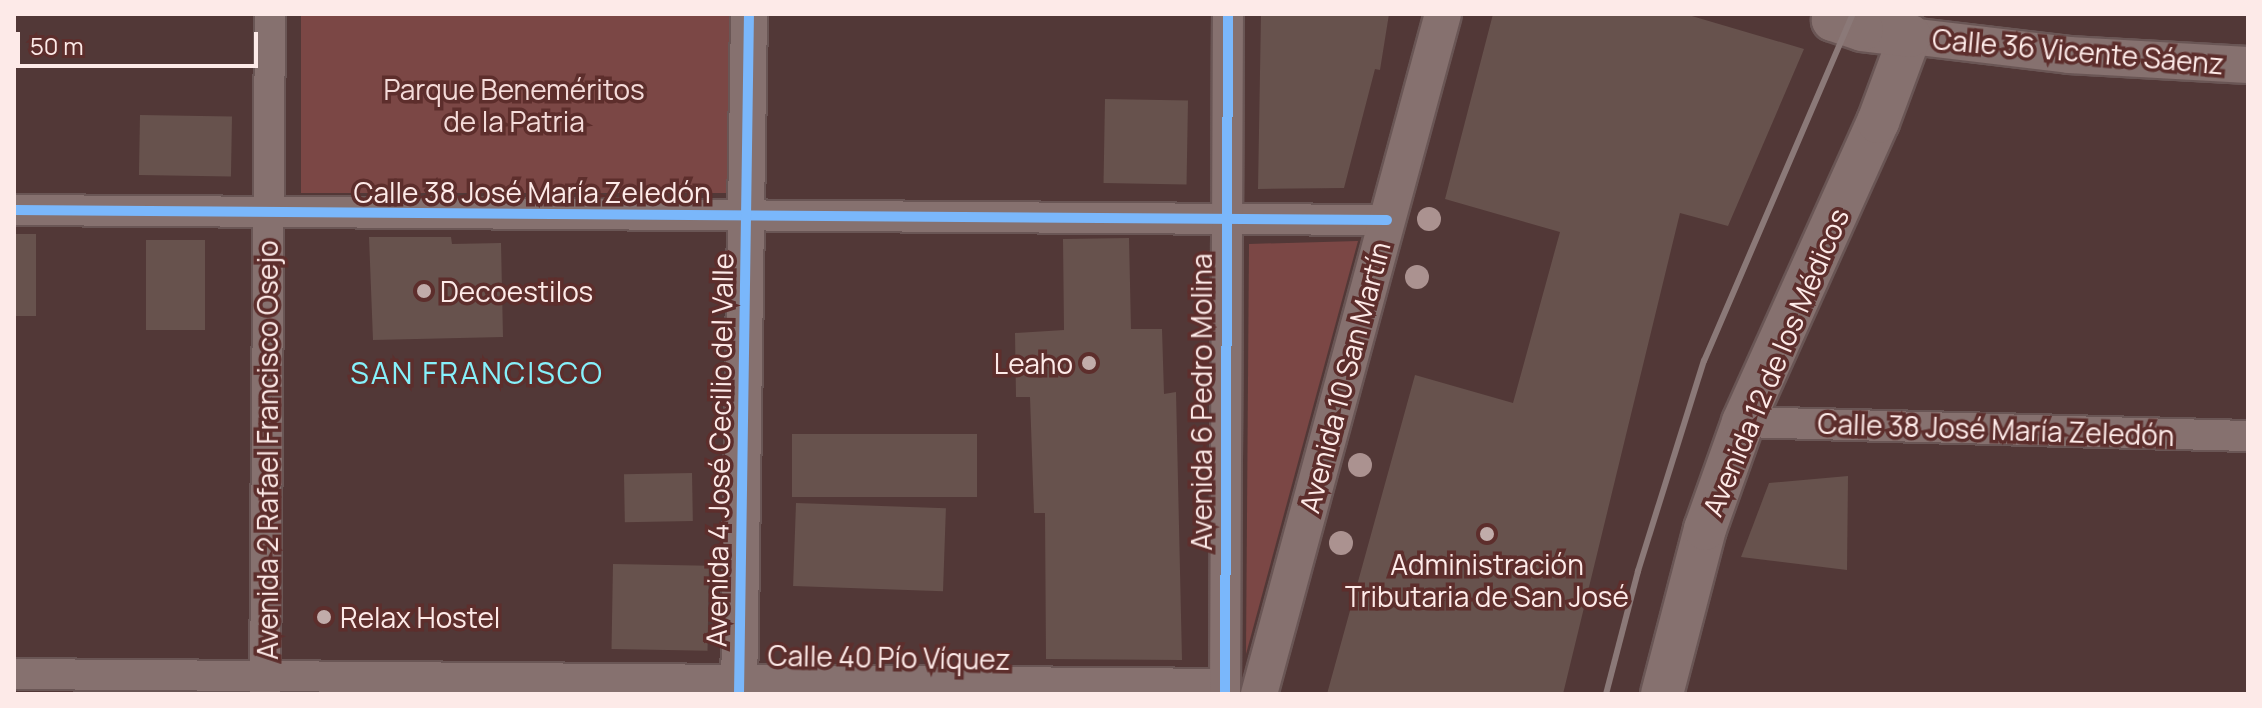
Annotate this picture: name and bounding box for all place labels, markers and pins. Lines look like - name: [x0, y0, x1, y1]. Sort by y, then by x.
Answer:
- place label: Decoestilos: [440, 274, 593, 308]
- marker: Decoestilos: [415, 282, 433, 300]
- place label: Leaho: [994, 346, 1073, 380]
- marker: Leaho: [1080, 354, 1098, 372]
- marker: Administración Tributaria de San José: [1478, 525, 1496, 543]
- place label: Administración Tributaria de San José: [1345, 547, 1629, 613]
- place label: Relax Hostel: [340, 600, 500, 634]
- marker: Relax Hostel: [315, 608, 333, 626]

